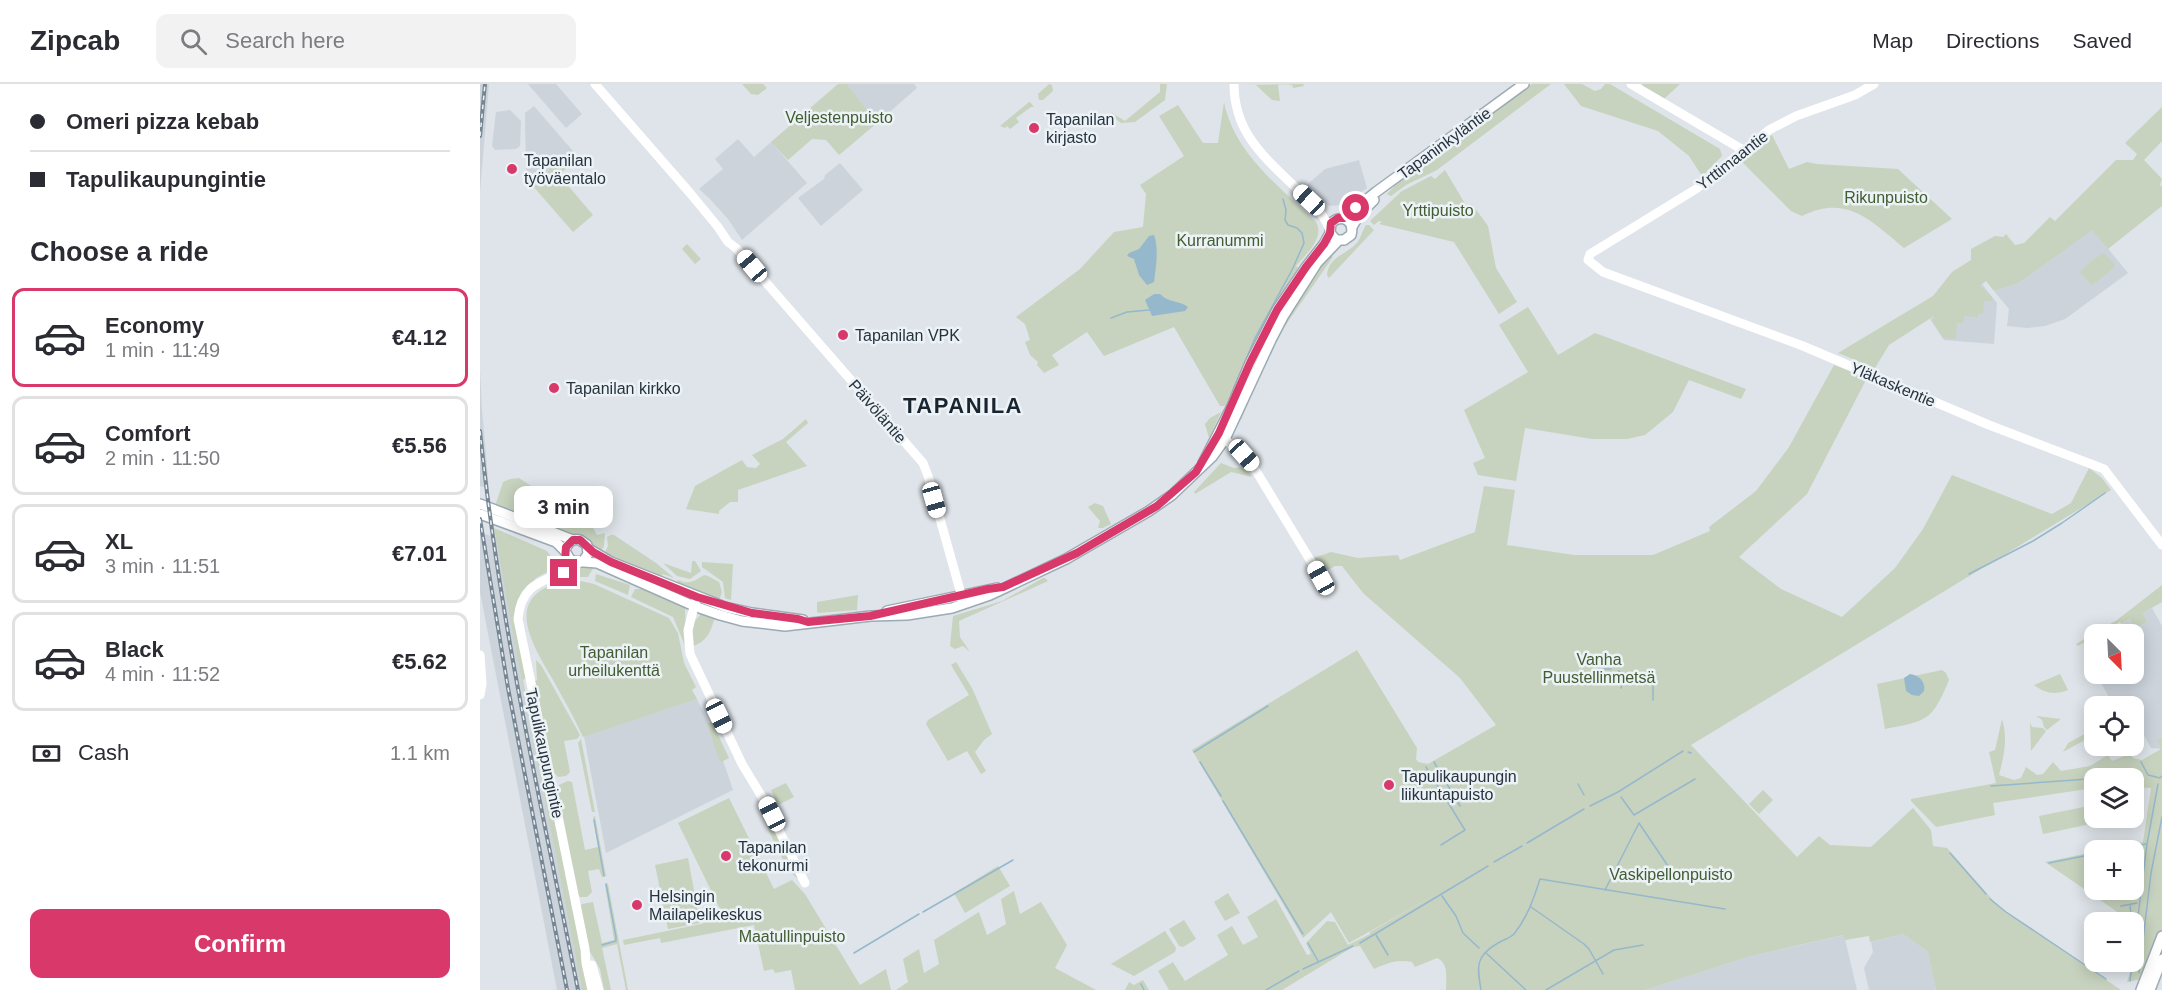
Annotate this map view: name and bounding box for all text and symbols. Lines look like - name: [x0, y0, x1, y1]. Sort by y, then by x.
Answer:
- search box: [156, 14, 576, 68]
- text: Zipcab: [30, 25, 120, 56]
- icon: search: [177, 25, 210, 58]
- text: Search here: [225, 28, 345, 53]
- text: Map: [1872, 29, 1913, 52]
- text: Directions: [1946, 29, 2039, 52]
- text: Saved: [2072, 29, 2132, 52]
- street label: Tapaninkyläntie: [1395, 104, 1494, 183]
- text: Omeri pizza kebab: [66, 109, 259, 134]
- park label: Veljestenpuisto: [785, 109, 893, 126]
- place label: Tapanilan kirjasto: [1046, 111, 1115, 146]
- marker: Tapanilan kirjasto: [1027, 121, 1041, 135]
- street label: Yrttimaantie: [1693, 127, 1771, 193]
- place label: Tapanilan työväentalo: [524, 152, 606, 187]
- marker: Tapanilan työväentalo: [505, 162, 519, 176]
- text: Tapulikaupungintie: [66, 167, 266, 192]
- car: [1290, 181, 1328, 219]
- park label: Rikunpuisto: [1844, 189, 1928, 206]
- route start: [1342, 194, 1369, 221]
- park label: Yrttipuisto: [1402, 202, 1474, 219]
- park label: Kurranummi: [1176, 232, 1264, 249]
- text: Choose a ride: [30, 237, 209, 267]
- car: [734, 246, 770, 286]
- icon: car: [33, 311, 87, 365]
- text: Economy: [105, 313, 204, 338]
- text: €4.12: [392, 325, 447, 350]
- place label: Tapanilan VPK: [855, 327, 960, 344]
- marker: Tapanilan VPK: [836, 328, 850, 342]
- text: 1 min · 11:49: [105, 339, 220, 361]
- street label: Yläkaskentie: [1848, 359, 1938, 410]
- street label: Päivöläntie: [846, 376, 910, 447]
- place label: Tapanilan kirkko: [566, 380, 681, 397]
- marker: Tapanilan kirkko: [547, 381, 561, 395]
- district label: TAPANILA: [903, 393, 1023, 418]
- icon: car: [33, 419, 87, 473]
- text: Comfort: [105, 421, 191, 446]
- text: €5.56: [392, 433, 447, 458]
- car: [1225, 436, 1263, 474]
- text: 2 min · 11:50: [105, 447, 220, 469]
- car: [920, 480, 948, 520]
- callout: 3 min: [514, 486, 614, 528]
- text: 3 min: [537, 496, 590, 518]
- icon: car: [33, 527, 87, 581]
- text: XL: [105, 529, 133, 554]
- text: €7.01: [392, 541, 447, 566]
- text: 3 min · 11:51: [105, 555, 220, 577]
- car: [1304, 558, 1338, 598]
- route end: [550, 559, 577, 586]
- north arrow: [2084, 624, 2144, 684]
- map controls: [2084, 624, 2144, 972]
- icon: car: [33, 635, 87, 689]
- text: Black: [105, 637, 164, 662]
- park label: Tapanilan urheilukenttä: [568, 644, 660, 679]
- text: €5.62: [392, 649, 447, 674]
- park label: Vanha Puustellinmetsä: [1543, 651, 1656, 686]
- text: 4 min · 11:52: [105, 663, 220, 685]
- street label: Tapulikaupungintie: [522, 687, 567, 820]
- car: [703, 696, 735, 736]
- button: locate: [2084, 696, 2144, 756]
- icon: cash: [30, 737, 63, 770]
- text: Cash: [78, 740, 129, 765]
- text: 1.1 km: [390, 742, 450, 764]
- place label: Tapulikaupungin liikuntapuisto: [1401, 768, 1517, 803]
- button: layers: [2084, 768, 2144, 828]
- marker: Tapulikaupungin liikuntapuisto: [1382, 778, 1396, 792]
- car: [756, 794, 788, 834]
- place label: Tapanilan tekonurmi: [738, 839, 808, 874]
- button: +: [2084, 840, 2144, 900]
- marker: Tapanilan tekonurmi: [719, 849, 733, 863]
- park label: Vaskipellonpuisto: [1609, 866, 1733, 883]
- place label: Helsingin Mailapelikeskus: [649, 888, 762, 923]
- marker: Helsingin Mailapelikeskus: [630, 898, 644, 912]
- button: Confirm: [30, 909, 450, 978]
- button: −: [2084, 912, 2144, 972]
- park label: Maatullinpuisto: [739, 928, 845, 945]

